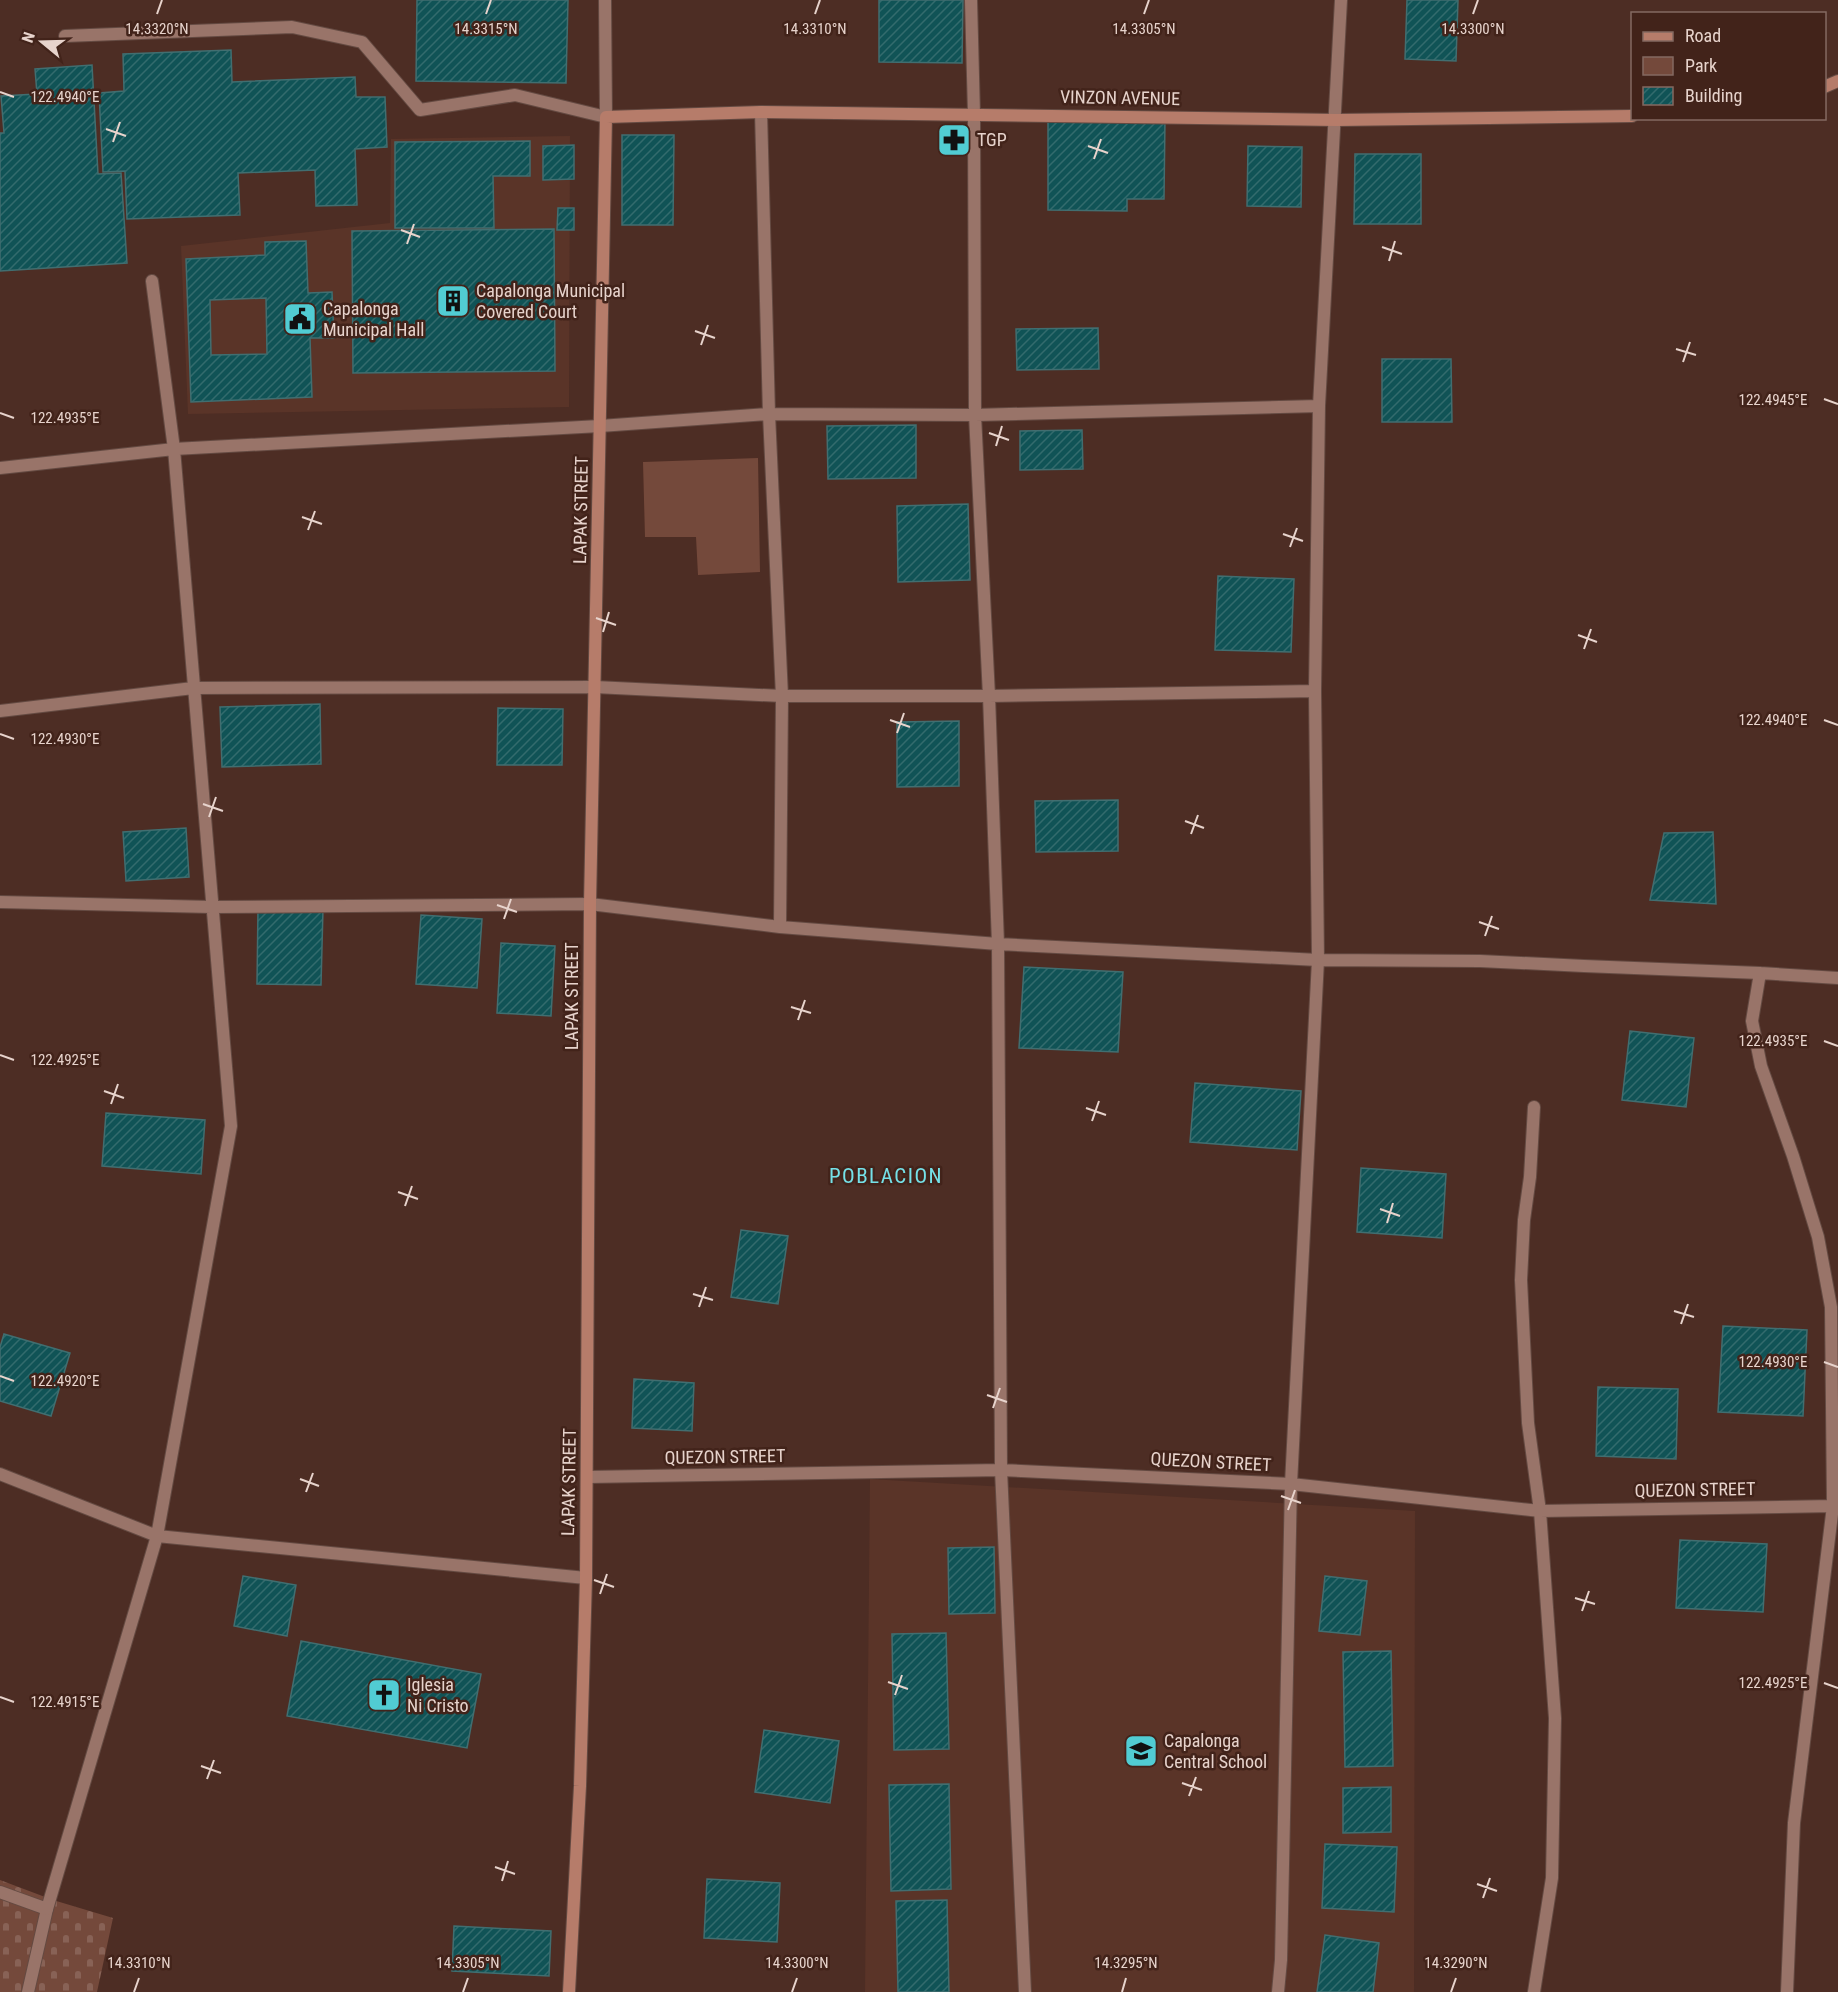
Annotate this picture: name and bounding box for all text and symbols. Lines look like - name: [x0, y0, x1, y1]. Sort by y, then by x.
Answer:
- north arrow: [12, 12, 72, 72]
- legend: [1631, 12, 1826, 120]
- text: 14.3320°N: [125, 20, 189, 38]
- text: 14.3315°N: [454, 20, 518, 38]
- text: 14.3310°N: [783, 20, 847, 38]
- text: 14.3305°N: [1112, 20, 1176, 38]
- text: 14.3300°N: [1441, 20, 1505, 38]
- text: Road: [1685, 25, 1721, 46]
- text: N: [18, 30, 39, 45]
- text: Park: [1685, 55, 1717, 76]
- text: Building: [1685, 85, 1742, 106]
- street label: VINZON AVENUE: [1060, 86, 1180, 109]
- text: 122.4940°E: [31, 88, 99, 106]
- pharmacy icon: TGP: [936, 122, 972, 158]
- place label: TGP: [977, 129, 1007, 150]
- place label: Capalonga Municipal Covered Court: [476, 280, 625, 322]
- building icon: Capalonga Municipal Covered Court: [435, 283, 471, 319]
- place label: Capalonga Municipal Hall: [323, 298, 424, 340]
- public building icon: Capalonga Municipal Hall: [282, 301, 318, 337]
- text: 122.4945°E: [1739, 391, 1807, 409]
- text: 122.4935°E: [31, 409, 99, 427]
- street label: LAPAK STREET: [569, 456, 592, 564]
- text: 122.4940°E: [1739, 711, 1807, 729]
- text: 122.4930°E: [31, 730, 99, 748]
- street label: LAPAK STREET: [561, 942, 582, 1050]
- text: 122.4935°E: [1739, 1032, 1807, 1050]
- text: 122.4925°E: [31, 1051, 99, 1069]
- district label: POBLACION: [829, 1164, 943, 1188]
- text: 122.4930°E: [1739, 1353, 1807, 1371]
- text: 122.4920°E: [31, 1372, 99, 1390]
- street label: LAPAK STREET: [557, 1428, 580, 1536]
- street label: QUEZON STREET: [664, 1445, 786, 1468]
- street label: QUEZON STREET: [1150, 1448, 1272, 1475]
- street label: QUEZON STREET: [1634, 1478, 1756, 1501]
- place label: Iglesia Ni Cristo: [407, 1674, 469, 1716]
- text: 122.4925°E: [1739, 1674, 1807, 1692]
- church icon: Iglesia Ni Cristo: [366, 1677, 402, 1713]
- text: 122.4915°E: [31, 1693, 99, 1711]
- place label: Capalonga Central School: [1164, 1730, 1267, 1772]
- school or university icon: Capalonga Central School: [1123, 1733, 1159, 1769]
- text: 14.3310°N: [107, 1954, 171, 1972]
- text: 14.3305°N: [436, 1954, 500, 1972]
- text: 14.3300°N: [765, 1954, 829, 1972]
- text: 14.3295°N: [1094, 1954, 1158, 1972]
- text: 14.3290°N: [1424, 1954, 1488, 1972]

